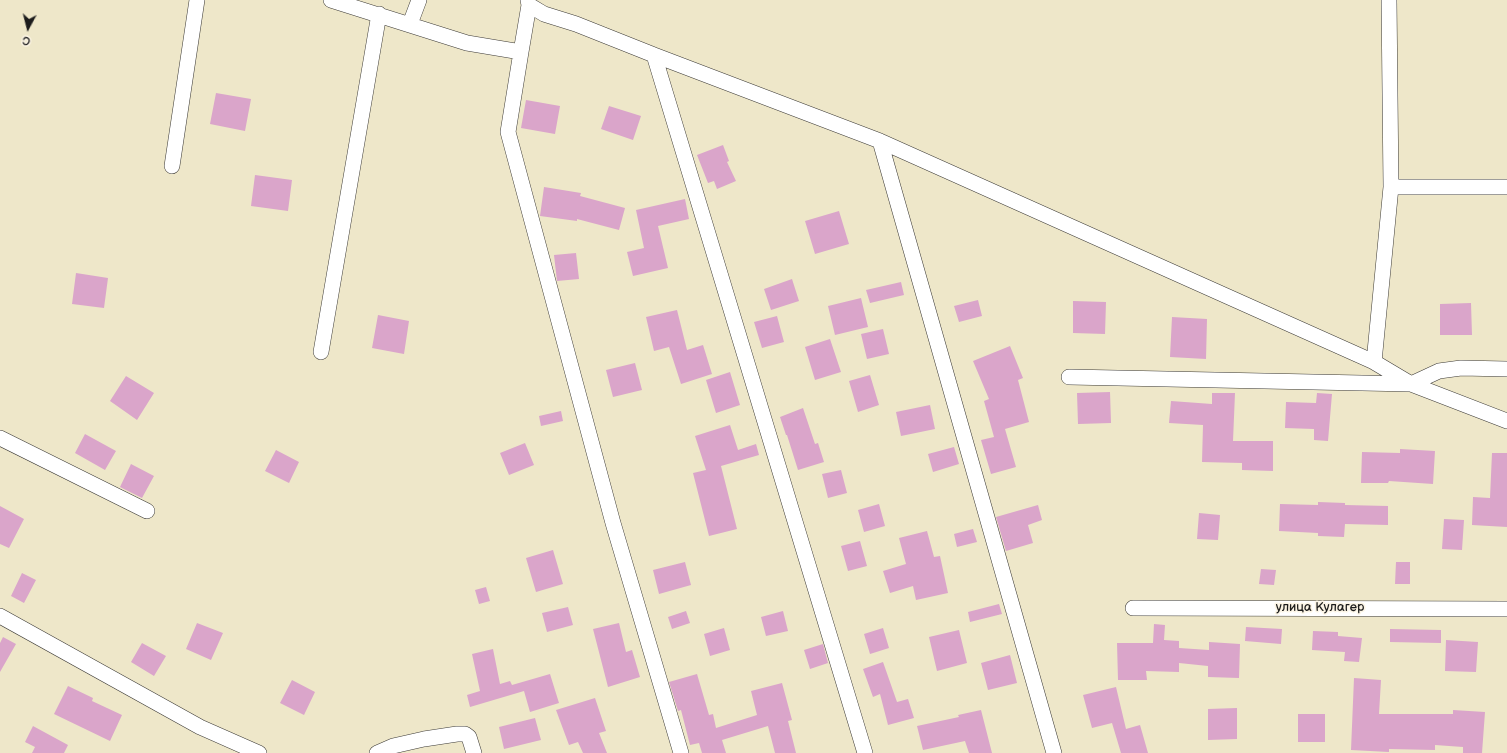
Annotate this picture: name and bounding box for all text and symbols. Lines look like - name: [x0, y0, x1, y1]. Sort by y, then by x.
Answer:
- north arrow: [8, 8, 48, 48]
- text: С: [22, 33, 31, 47]
- street label: улица Кулагер: [1276, 600, 1364, 616]

